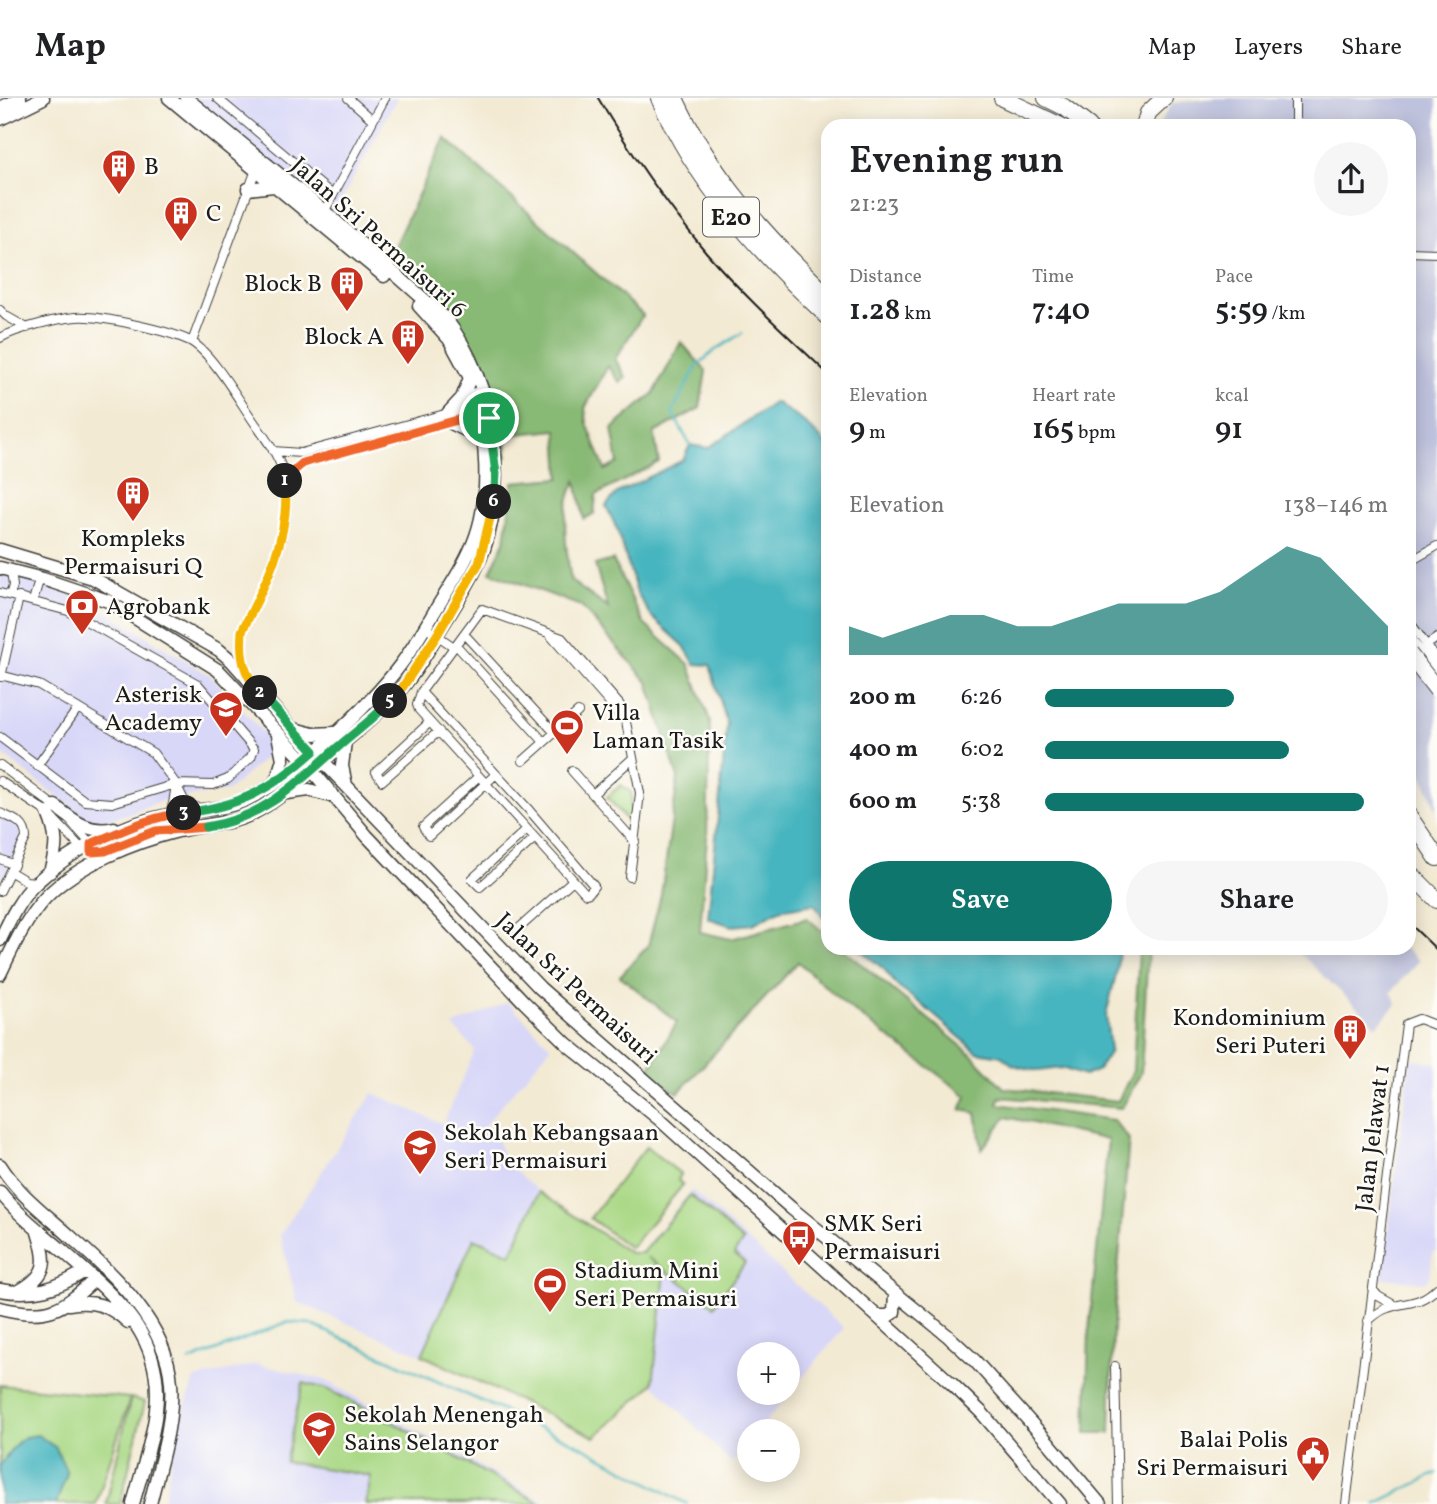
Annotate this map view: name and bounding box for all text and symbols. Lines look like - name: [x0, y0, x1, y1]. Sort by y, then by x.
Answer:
- text: Map: [35, 25, 106, 71]
- text: Map: [1148, 31, 1196, 65]
- text: Layers: [1234, 31, 1303, 65]
- text: Share: [1341, 31, 1402, 65]
- text: Evening run: [849, 136, 1064, 189]
- button: share: [1314, 142, 1388, 216]
- building icon: B: [100, 147, 138, 196]
- street label: Jalan Sri Permaisuri 6: [282, 150, 473, 327]
- place label: B: [144, 151, 159, 185]
- text: 21:23: [849, 189, 899, 221]
- building icon: C: [162, 194, 200, 243]
- place label: C: [206, 198, 222, 232]
- road number: E20: [703, 198, 759, 236]
- building icon: Block B: [328, 264, 366, 313]
- text: Distance: [849, 264, 922, 290]
- text: Time: [1032, 264, 1074, 290]
- text: Pace: [1215, 264, 1253, 290]
- place label: Block B: [244, 268, 322, 302]
- text: 1.28: [849, 290, 901, 332]
- text: 7:40: [1032, 290, 1090, 332]
- text: 5:59: [1215, 290, 1268, 332]
- text: km: [901, 301, 932, 327]
- text: /km: [1268, 301, 1306, 327]
- building icon: Block A: [389, 317, 427, 366]
- place label: Block A: [304, 321, 384, 355]
- text: Elevation: [849, 383, 928, 409]
- text: Heart rate: [1032, 383, 1116, 409]
- text: kcal: [1215, 383, 1249, 409]
- pin: [459, 388, 519, 448]
- icon: arrive: [470, 399, 508, 437]
- text: 9: [849, 409, 865, 451]
- text: 165: [1032, 409, 1074, 451]
- text: 91: [1215, 409, 1243, 451]
- text: m: [865, 420, 886, 446]
- text: bpm: [1074, 420, 1116, 446]
- pin: 1: [268, 464, 302, 498]
- text: 1: [281, 467, 288, 493]
- building icon: Kompleks Permaisuri Q: [114, 474, 152, 523]
- pin: 6: [476, 484, 512, 520]
- text: 6: [488, 488, 499, 514]
- text: Elevation: [849, 490, 945, 522]
- text: 138–146 m: [1284, 490, 1388, 522]
- place label: Kompleks Permaisuri Q: [64, 523, 204, 585]
- bank icon: Agrobank: [63, 587, 101, 636]
- place label: Agrobank: [106, 591, 210, 625]
- pin: 2: [243, 676, 278, 710]
- place label: Asterisk Academy: [105, 679, 202, 741]
- text: 2: [255, 679, 264, 705]
- text: 200 m: [849, 682, 916, 714]
- text: 6:26: [961, 682, 1002, 714]
- pin: 5: [372, 684, 408, 718]
- text: 5: [385, 687, 394, 713]
- school or university icon: Asterisk Academy: [207, 689, 245, 738]
- place label: Villa Laman Tasik: [592, 697, 724, 759]
- sports icon: Villa Laman Tasik: [548, 707, 586, 756]
- text: 400 m: [849, 734, 918, 766]
- text: 6:02: [961, 734, 1004, 766]
- text: 600 m: [849, 786, 917, 818]
- text: 5:38: [961, 786, 1001, 818]
- pin: 3: [166, 796, 202, 830]
- text: 3: [179, 799, 188, 825]
- button: Save: [849, 861, 1112, 941]
- button: Share: [1126, 861, 1388, 941]
- street label: Jalan Sri Permaisuri: [487, 905, 664, 1073]
- place label: Kondominium Seri Puteri: [1172, 1002, 1326, 1064]
- building icon: Kondominium Seri Puteri: [1331, 1012, 1369, 1061]
- street label: Jalan Jelawat 1: [1348, 1062, 1400, 1214]
- place label: Sekolah Kebangsaan Seri Permaisuri: [444, 1117, 659, 1179]
- school or university icon: Sekolah Kebangsaan Seri Permaisuri: [401, 1127, 439, 1176]
- place label: SMK Seri Permaisuri: [824, 1208, 940, 1270]
- bus stop icon: SMK Seri Permaisuri: [780, 1218, 818, 1267]
- place label: Stadium Mini Seri Permaisuri: [574, 1255, 737, 1317]
- sports icon: Stadium Mini Seri Permaisuri: [531, 1265, 569, 1314]
- map controls: [737, 1342, 800, 1482]
- button: +: [737, 1342, 800, 1405]
- place label: Sekolah Menengah Sains Selangor: [344, 1399, 544, 1461]
- school or university icon: Sekolah Menengah Sains Selangor: [300, 1409, 338, 1458]
- button: −: [737, 1419, 800, 1482]
- place label: Balai Polis Sri Permaisuri: [1136, 1424, 1288, 1486]
- public building icon: Balai Polis Sri Permaisuri: [1294, 1434, 1332, 1483]

